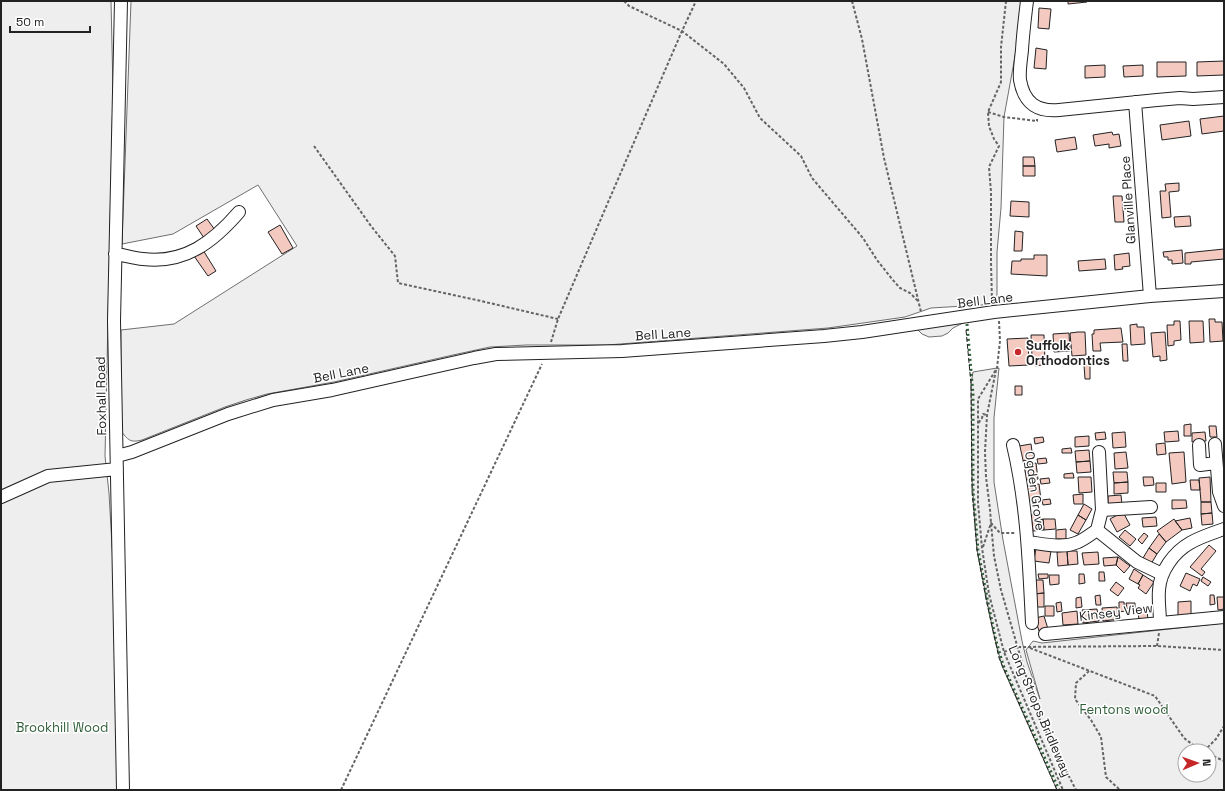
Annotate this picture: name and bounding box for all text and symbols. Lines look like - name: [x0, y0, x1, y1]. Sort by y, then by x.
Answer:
- scale bar: [10, 8, 90, 34]
- text: 50 m: [16, 14, 44, 30]
- street label: Glanville Place: [1116, 155, 1140, 245]
- street label: Bell Lane: [956, 288, 1014, 312]
- street label: Bell Lane: [634, 324, 692, 344]
- place label: Suffolk Orthodontics: [1026, 337, 1110, 369]
- marker: Suffolk Orthodontics: [1013, 347, 1023, 357]
- street label: Foxhall Road: [92, 356, 110, 436]
- street label: Bell Lane: [312, 359, 370, 387]
- street label: Ogden Grove: [1021, 450, 1049, 532]
- street label: Kinsey View: [1078, 599, 1154, 625]
- street label: Long Strops Bridleway: [1005, 643, 1075, 779]
- park label: Fentons wood: [1079, 701, 1169, 718]
- park label: Brookhill Wood: [16, 719, 108, 736]
- north arrow: [1177, 743, 1217, 783]
- text: N: [1200, 759, 1214, 767]

